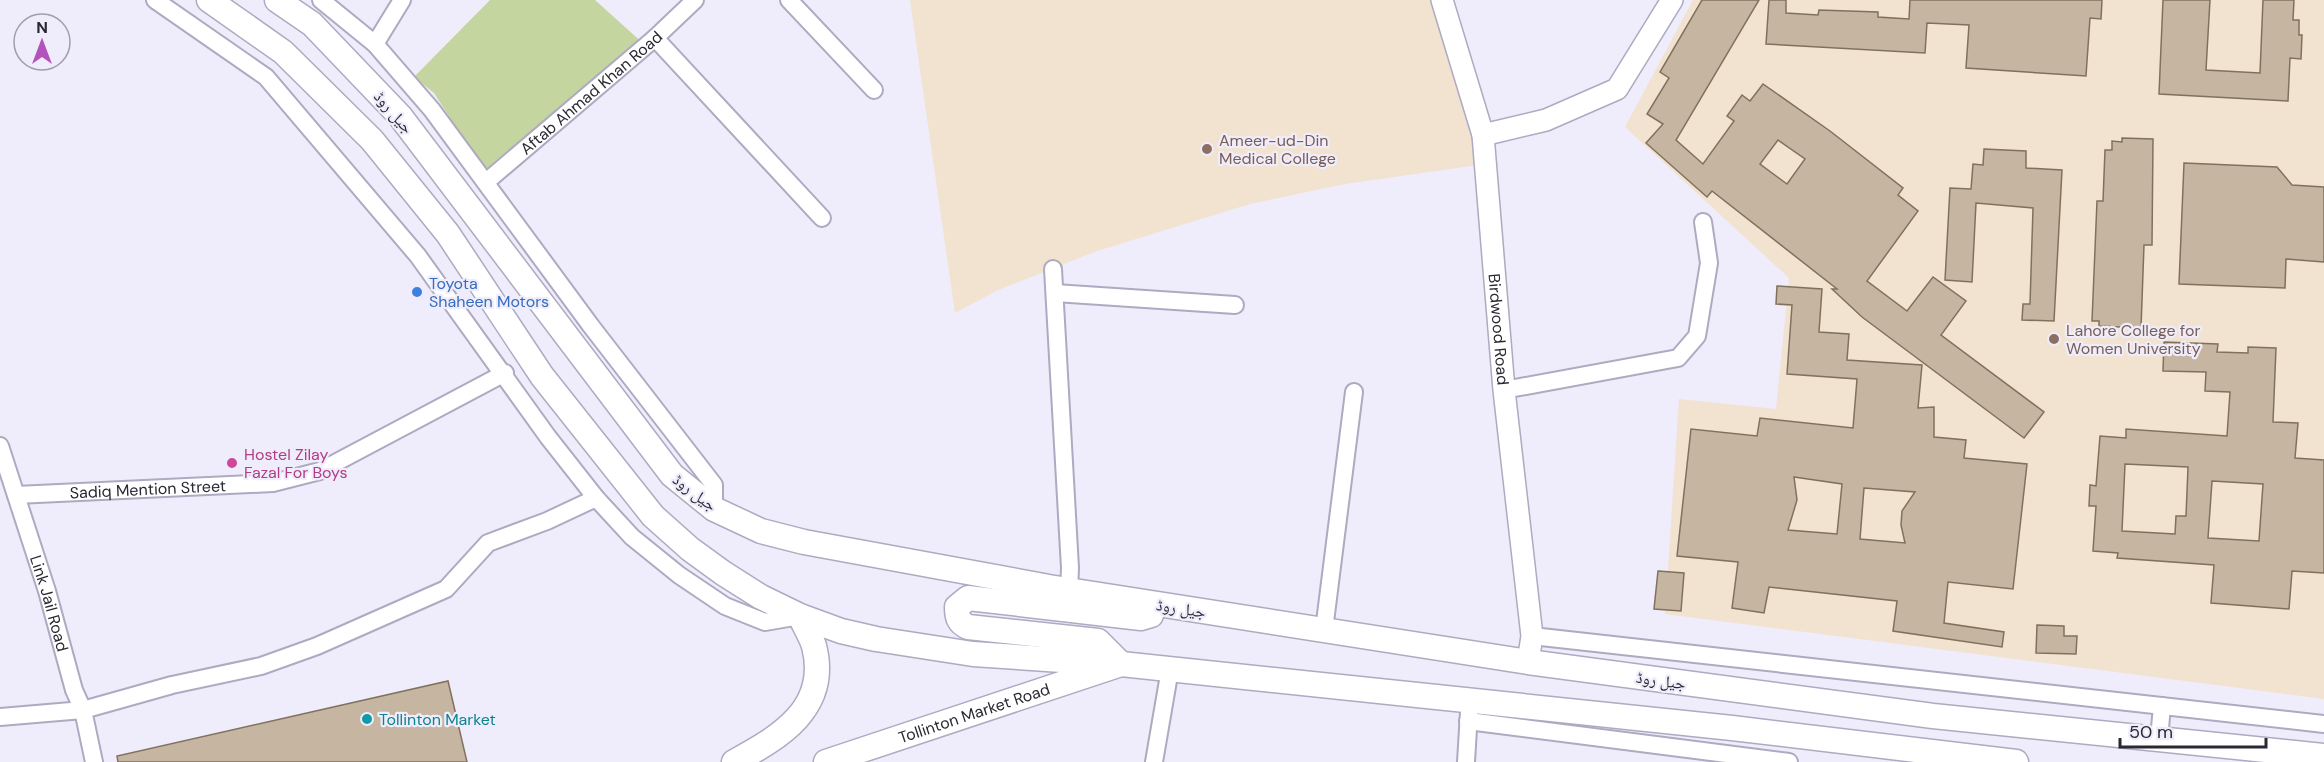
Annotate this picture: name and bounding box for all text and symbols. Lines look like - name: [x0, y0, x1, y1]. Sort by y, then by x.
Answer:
- north arrow: [12, 12, 72, 72]
- text: N: [36, 17, 48, 38]
- street label: Aftab Ahmad Khan Road: [516, 27, 667, 159]
- street label: جیل روڈ: [369, 87, 418, 138]
- place label: Ameer-ud-Din Medical College: [1219, 130, 1336, 169]
- marker: Ameer-ud-Din Medical College: [1200, 142, 1214, 156]
- place label: Toyota Shaheen Motors: [429, 273, 549, 312]
- street label: Birdwood Road: [1483, 273, 1514, 386]
- marker: Toyota Shaheen Motors: [410, 285, 424, 299]
- place label: Lahore College for Women University: [2066, 320, 2201, 359]
- marker: Lahore College for Women University: [2047, 332, 2061, 346]
- place label: Hostel Zilay Fazal For Boys: [244, 444, 347, 483]
- marker: Hostel Zilay Fazal For Boys: [225, 456, 239, 470]
- street label: جیل روڈ: [668, 469, 721, 516]
- street label: Sadiq Mention Street: [69, 475, 226, 503]
- street label: Link Jail Road: [25, 553, 73, 654]
- street label: جیل روڈ: [1155, 594, 1207, 623]
- street label: جیل روڈ: [1635, 667, 1687, 694]
- street label: Tollinton Market Road: [896, 678, 1053, 748]
- place label: Tollinton Market: [379, 709, 496, 730]
- scale bar: [2120, 711, 2266, 749]
- marker: Tollinton Market: [360, 712, 374, 726]
- text: 50 m: [2129, 720, 2173, 744]

